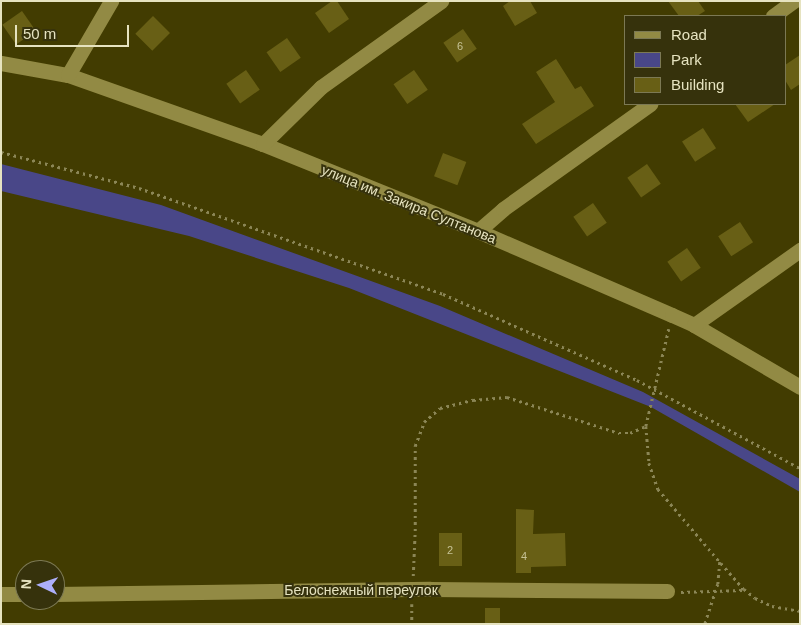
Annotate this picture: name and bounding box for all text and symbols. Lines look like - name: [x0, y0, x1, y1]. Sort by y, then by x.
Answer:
- scale bar: [18, 15, 131, 47]
- legend: [624, 15, 786, 105]
- text: 50 m: [23, 25, 56, 42]
- text: Road: [671, 26, 707, 43]
- house number: 6: [457, 39, 463, 53]
- text: Park: [671, 51, 702, 68]
- text: Building: [671, 76, 724, 93]
- street label: улица им. Закира Султанова: [319, 161, 499, 247]
- house number: 2: [447, 543, 453, 557]
- house number: 4: [521, 549, 527, 563]
- north arrow: [15, 560, 65, 610]
- text: N: [18, 579, 34, 590]
- street label: Белоснежный переулок: [284, 582, 438, 598]

